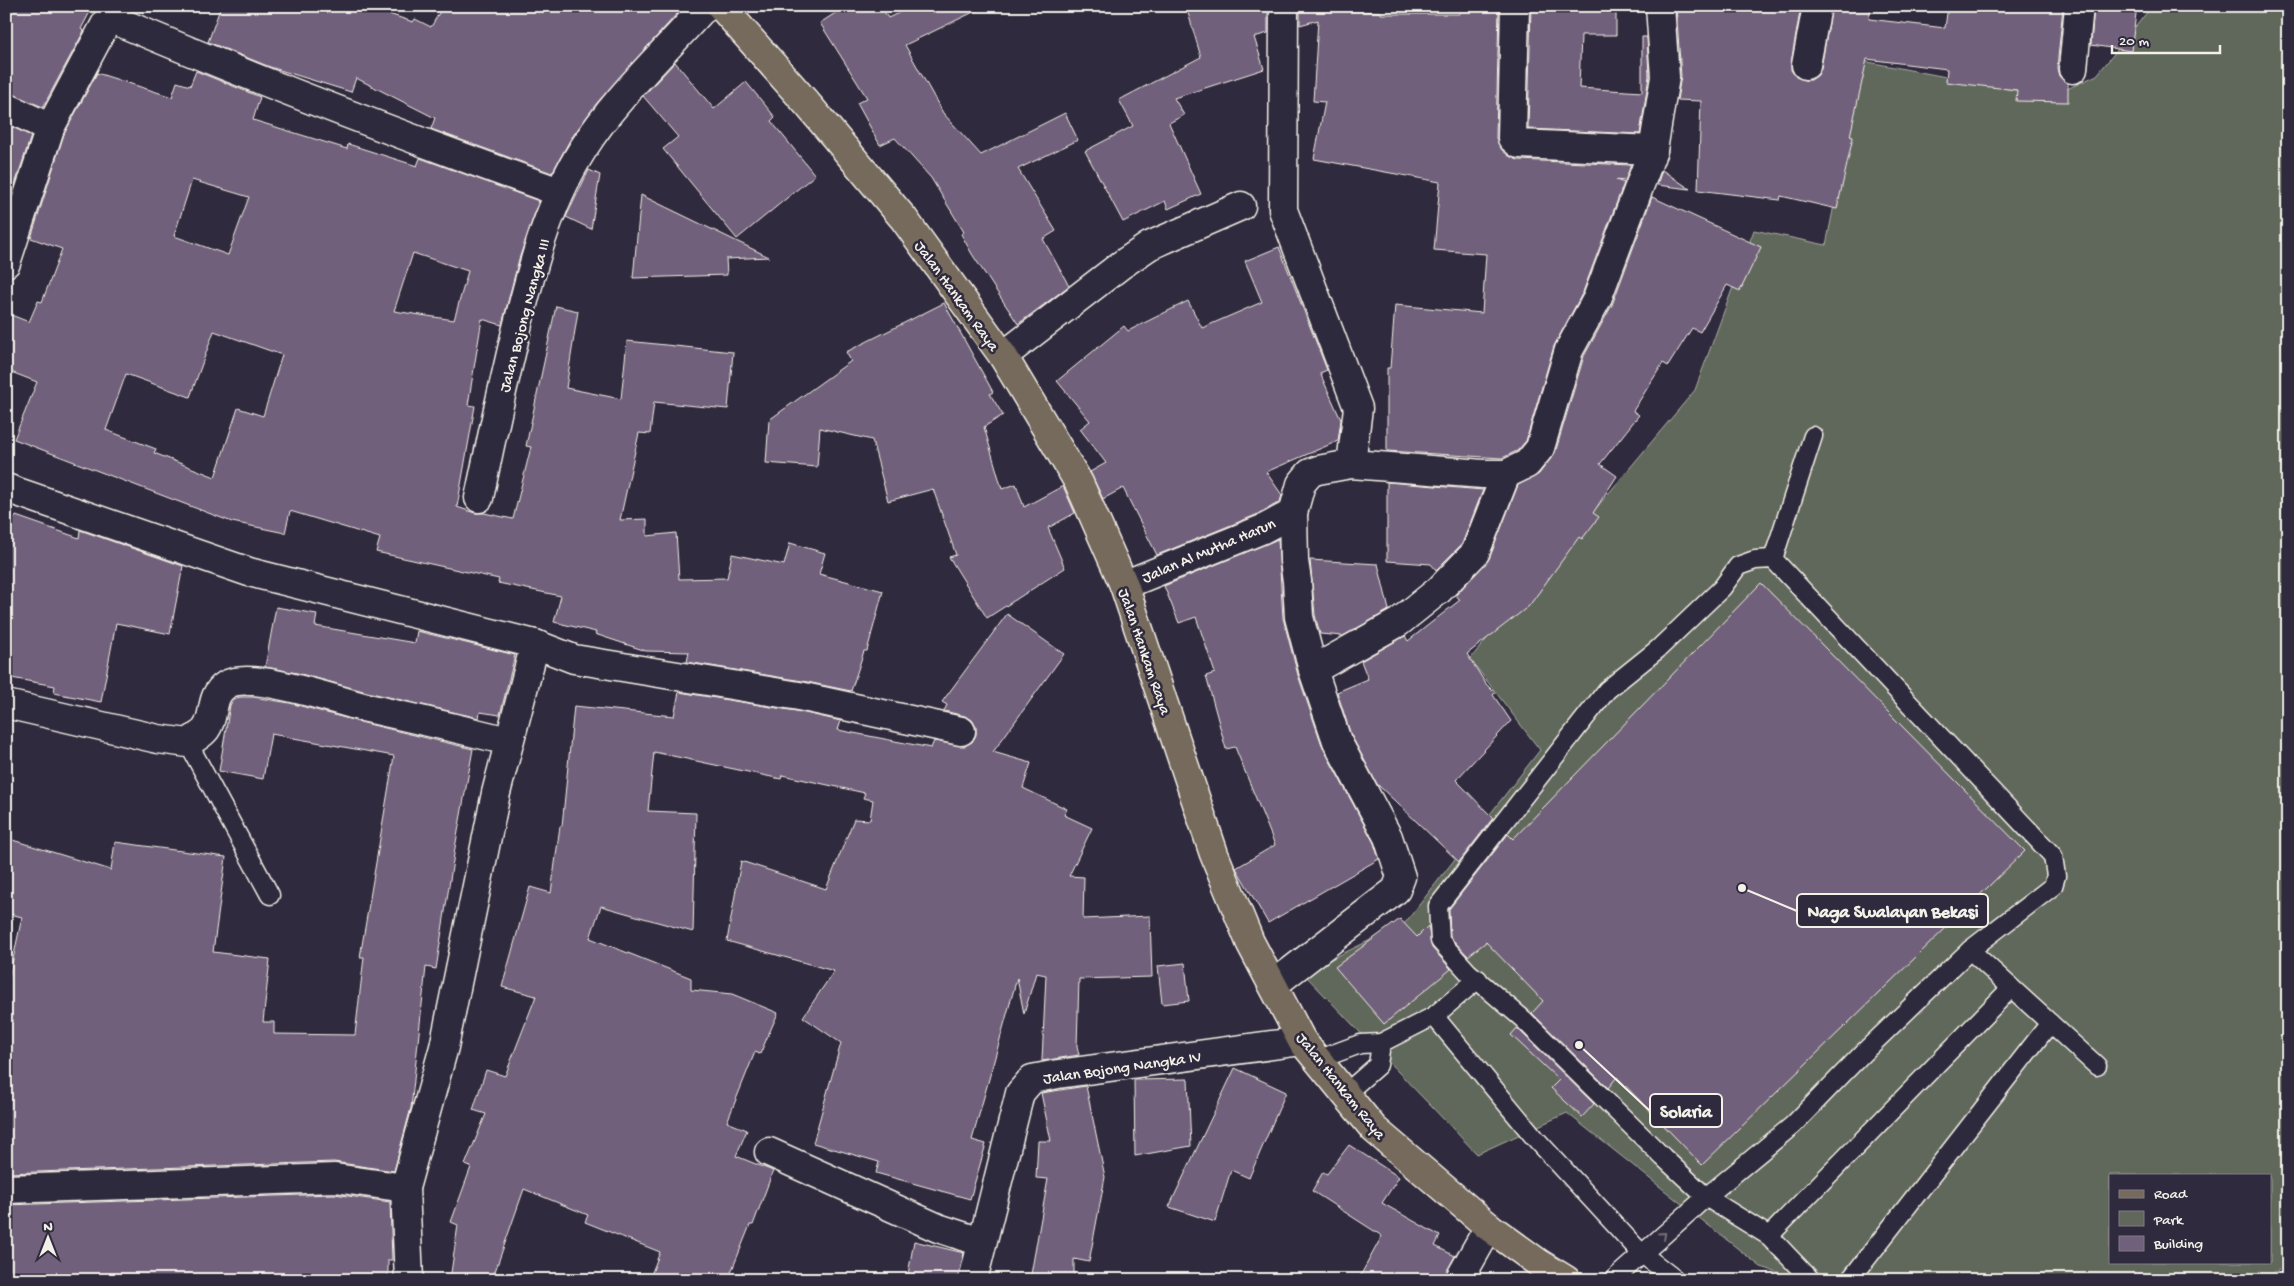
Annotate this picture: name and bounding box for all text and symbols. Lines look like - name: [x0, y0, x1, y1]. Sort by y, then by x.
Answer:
- scale bar: [2112, 22, 2219, 54]
- text: 20 m: [2119, 33, 2149, 51]
- street label: Jalan Bojong Nangka III: [497, 237, 556, 395]
- street label: Jalan Hankam Raya: [909, 238, 1002, 357]
- street label: Jalan Al Mutha Harun: [1140, 515, 1279, 589]
- street label: Jalan Hankam Raya: [1112, 587, 1174, 719]
- callout: Naga Swalayan Bekasi: [1797, 894, 1988, 927]
- text: Naga Swalayan Bekasi: [1807, 903, 1979, 924]
- street label: Jalan Hankam Raya: [1290, 1030, 1389, 1145]
- street label: Jalan Bojong Nangka IV: [1042, 1049, 1203, 1090]
- callout: Solaria: [1650, 1094, 1722, 1127]
- text: Solaria: [1660, 1103, 1713, 1124]
- legend: [2109, 1174, 2272, 1264]
- text: Road: [2154, 1186, 2188, 1204]
- text: Park: [2153, 1212, 2184, 1230]
- north arrow: [22, 1214, 72, 1264]
- text: N: [43, 1219, 53, 1236]
- one-way arrow: [1657, 1233, 1666, 1241]
- text: Building: [2153, 1236, 2203, 1254]

